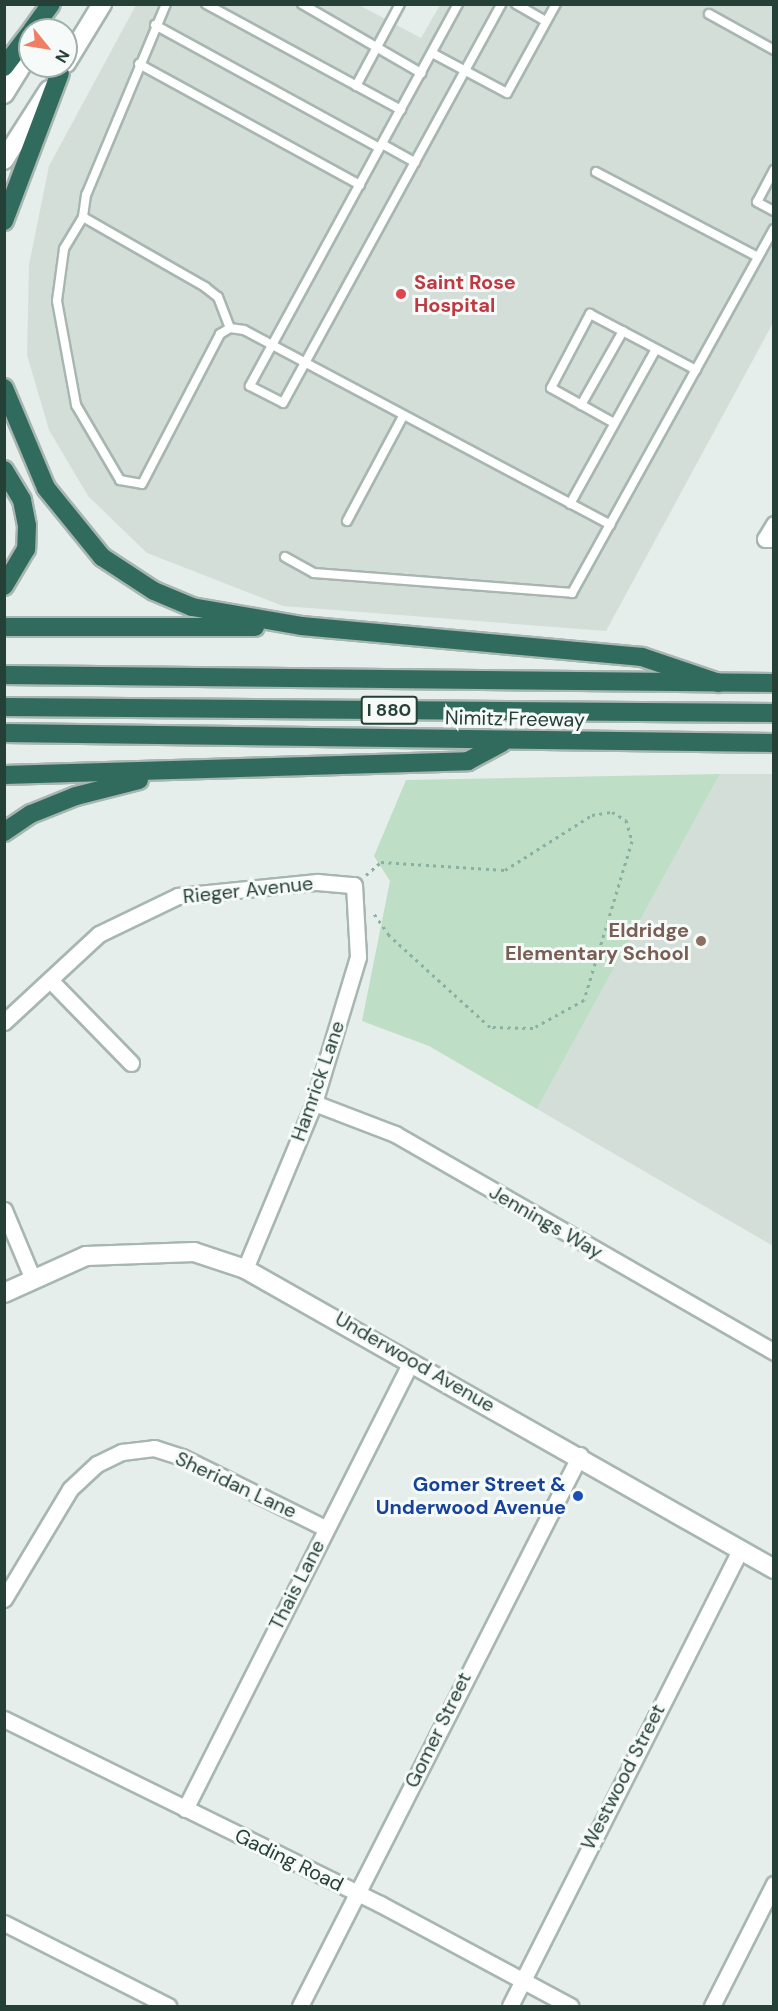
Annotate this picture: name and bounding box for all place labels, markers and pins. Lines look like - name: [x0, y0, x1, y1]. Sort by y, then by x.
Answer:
- place label: Saint Rose Hospital: [414, 270, 516, 317]
- marker: Saint Rose Hospital: [392, 285, 410, 303]
- place label: Eldridge Elementary School: [505, 918, 689, 965]
- marker: Eldridge Elementary School: [694, 934, 708, 948]
- place label: Gomer Street & Underwood Avenue: [376, 1472, 566, 1519]
- marker: Gomer Street & Underwood Avenue: [571, 1489, 585, 1503]

